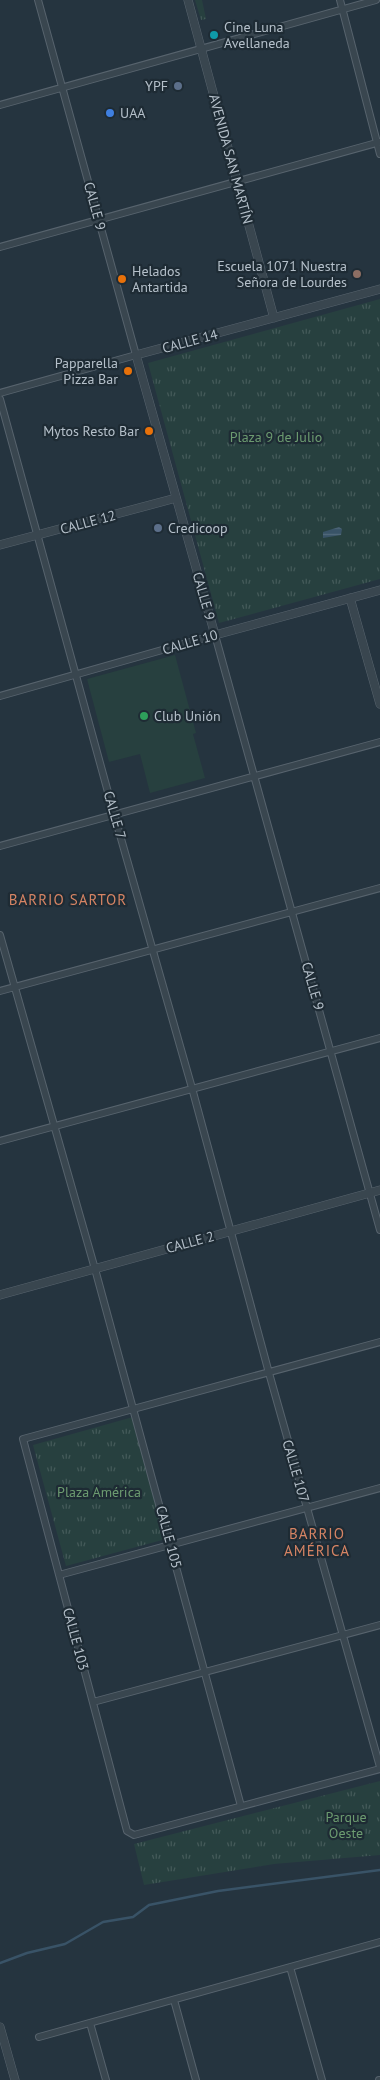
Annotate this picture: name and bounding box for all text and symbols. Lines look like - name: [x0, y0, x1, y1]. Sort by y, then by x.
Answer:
- place label: Cine Luna Avellaneda: [224, 18, 290, 52]
- marker: Cine Luna Avellaneda: [208, 29, 220, 41]
- place label: YPF: [145, 77, 168, 95]
- marker: YPF: [172, 80, 184, 92]
- street label: AVENIDA SAN MARTÍN: [205, 92, 257, 226]
- place label: UAA: [120, 104, 146, 122]
- marker: UAA: [104, 107, 116, 119]
- street label: CALLE 9: [80, 180, 110, 232]
- place label: Escuela 1071 Nuestra Señora de Lourdes: [217, 257, 347, 291]
- place label: Helados Antartida: [132, 262, 188, 296]
- marker: Escuela 1071 Nuestra Señora de Lourdes: [351, 268, 363, 280]
- marker: Helados Antartida: [116, 273, 128, 285]
- street label: CALLE 14: [160, 325, 220, 357]
- place label: Papparella Pizza Bar: [55, 354, 118, 388]
- marker: Papparella Pizza Bar: [122, 365, 134, 377]
- place label: Mytos Resto Bar: [43, 422, 139, 440]
- marker: Mytos Resto Bar: [143, 425, 155, 437]
- park label: Plaza 9 de Julio: [230, 428, 322, 446]
- street label: CALLE 12: [58, 506, 118, 538]
- place label: Credicoop: [168, 519, 228, 537]
- marker: Credicoop: [152, 522, 164, 534]
- street label: CALLE 9: [189, 570, 219, 622]
- street label: CALLE 10: [160, 625, 220, 658]
- place label: Club Unión: [154, 707, 221, 725]
- marker: Club Unión: [138, 710, 150, 722]
- street label: CALLE 7: [100, 789, 130, 841]
- district label: BARRIO SARTOR: [9, 890, 127, 909]
- street label: CALLE 9: [298, 960, 328, 1012]
- street label: CALLE 2: [164, 1227, 216, 1257]
- street label: CALLE 107: [278, 1438, 314, 1504]
- park label: Plaza América: [57, 1483, 141, 1501]
- street label: CALLE 105: [152, 1504, 186, 1570]
- district label: BARRIO AMÉRICA: [284, 1524, 350, 1560]
- street label: CALLE 103: [59, 1606, 93, 1672]
- park label: Parque Oeste: [325, 1808, 367, 1842]

